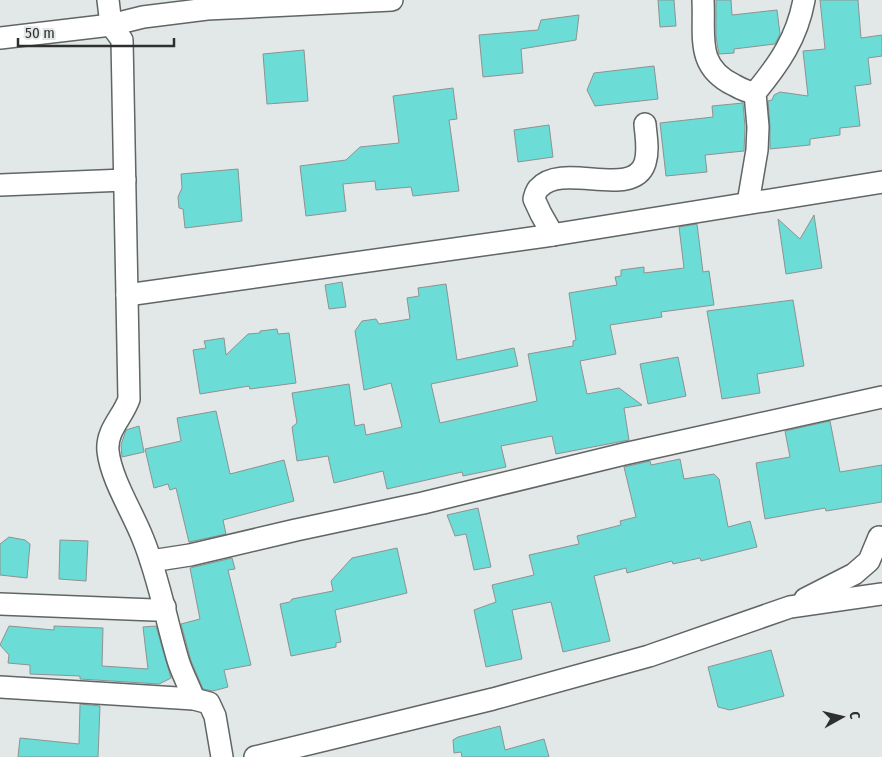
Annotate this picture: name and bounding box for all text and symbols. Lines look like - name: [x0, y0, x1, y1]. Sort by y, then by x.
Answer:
- scale bar: [18, 15, 174, 47]
- text: 50 m: [25, 24, 55, 42]
- north arrow: [817, 692, 867, 742]
- text: С: [845, 710, 863, 721]

